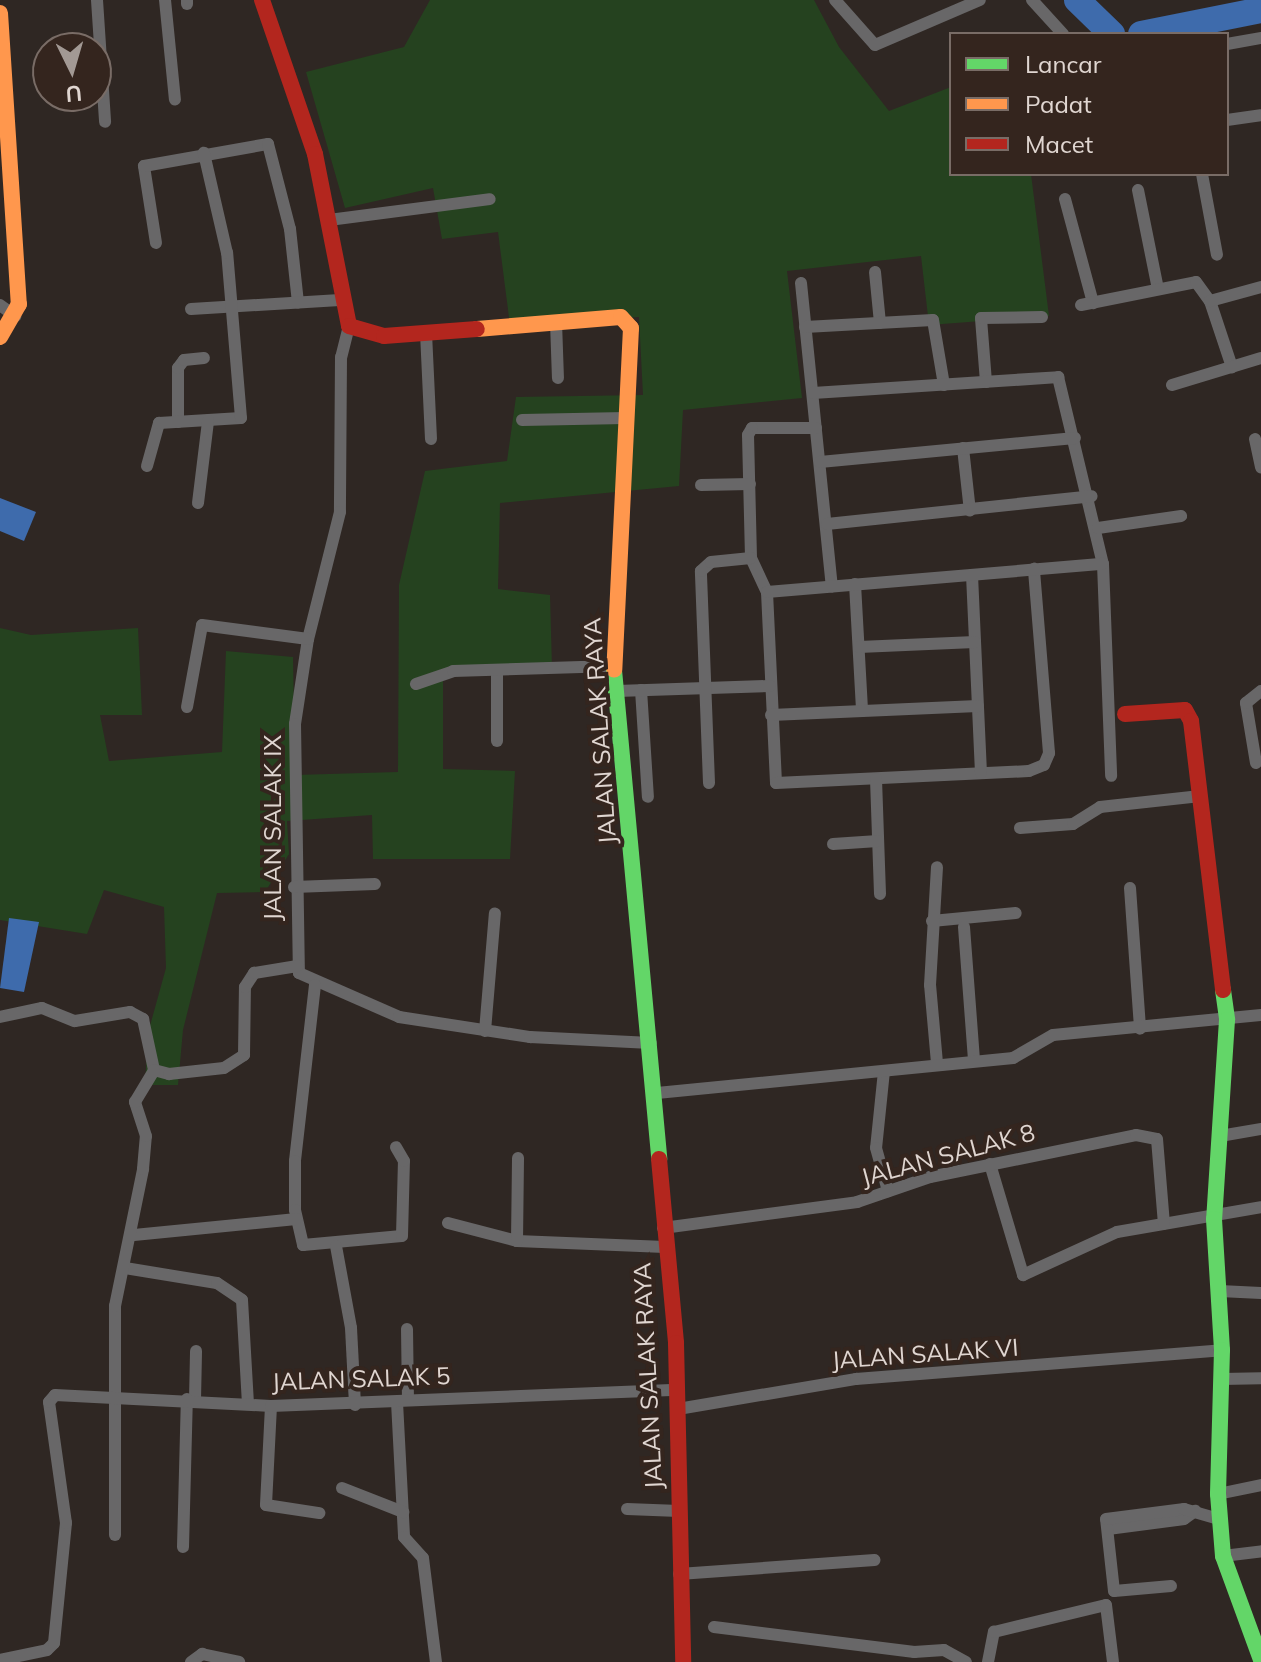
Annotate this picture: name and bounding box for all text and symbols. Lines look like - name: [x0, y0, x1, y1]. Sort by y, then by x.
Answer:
- north arrow: [32, 32, 112, 112]
- legend: [949, 32, 1229, 176]
- text: Lancar: [1025, 49, 1101, 79]
- text: U: [65, 79, 83, 109]
- text: Padat: [1025, 89, 1092, 119]
- text: Macet: [1025, 129, 1093, 159]
- street label: JALAN SALAK RAYA: [578, 617, 622, 845]
- street label: JALAN SALAK IX: [259, 735, 287, 921]
- street label: JALAN SALAK 8: [858, 1118, 1038, 1192]
- street label: JALAN SALAK RAYA: [628, 1262, 668, 1490]
- street label: JALAN SALAK VI: [831, 1333, 1019, 1375]
- street label: JALAN SALAK 5: [271, 1361, 451, 1397]

